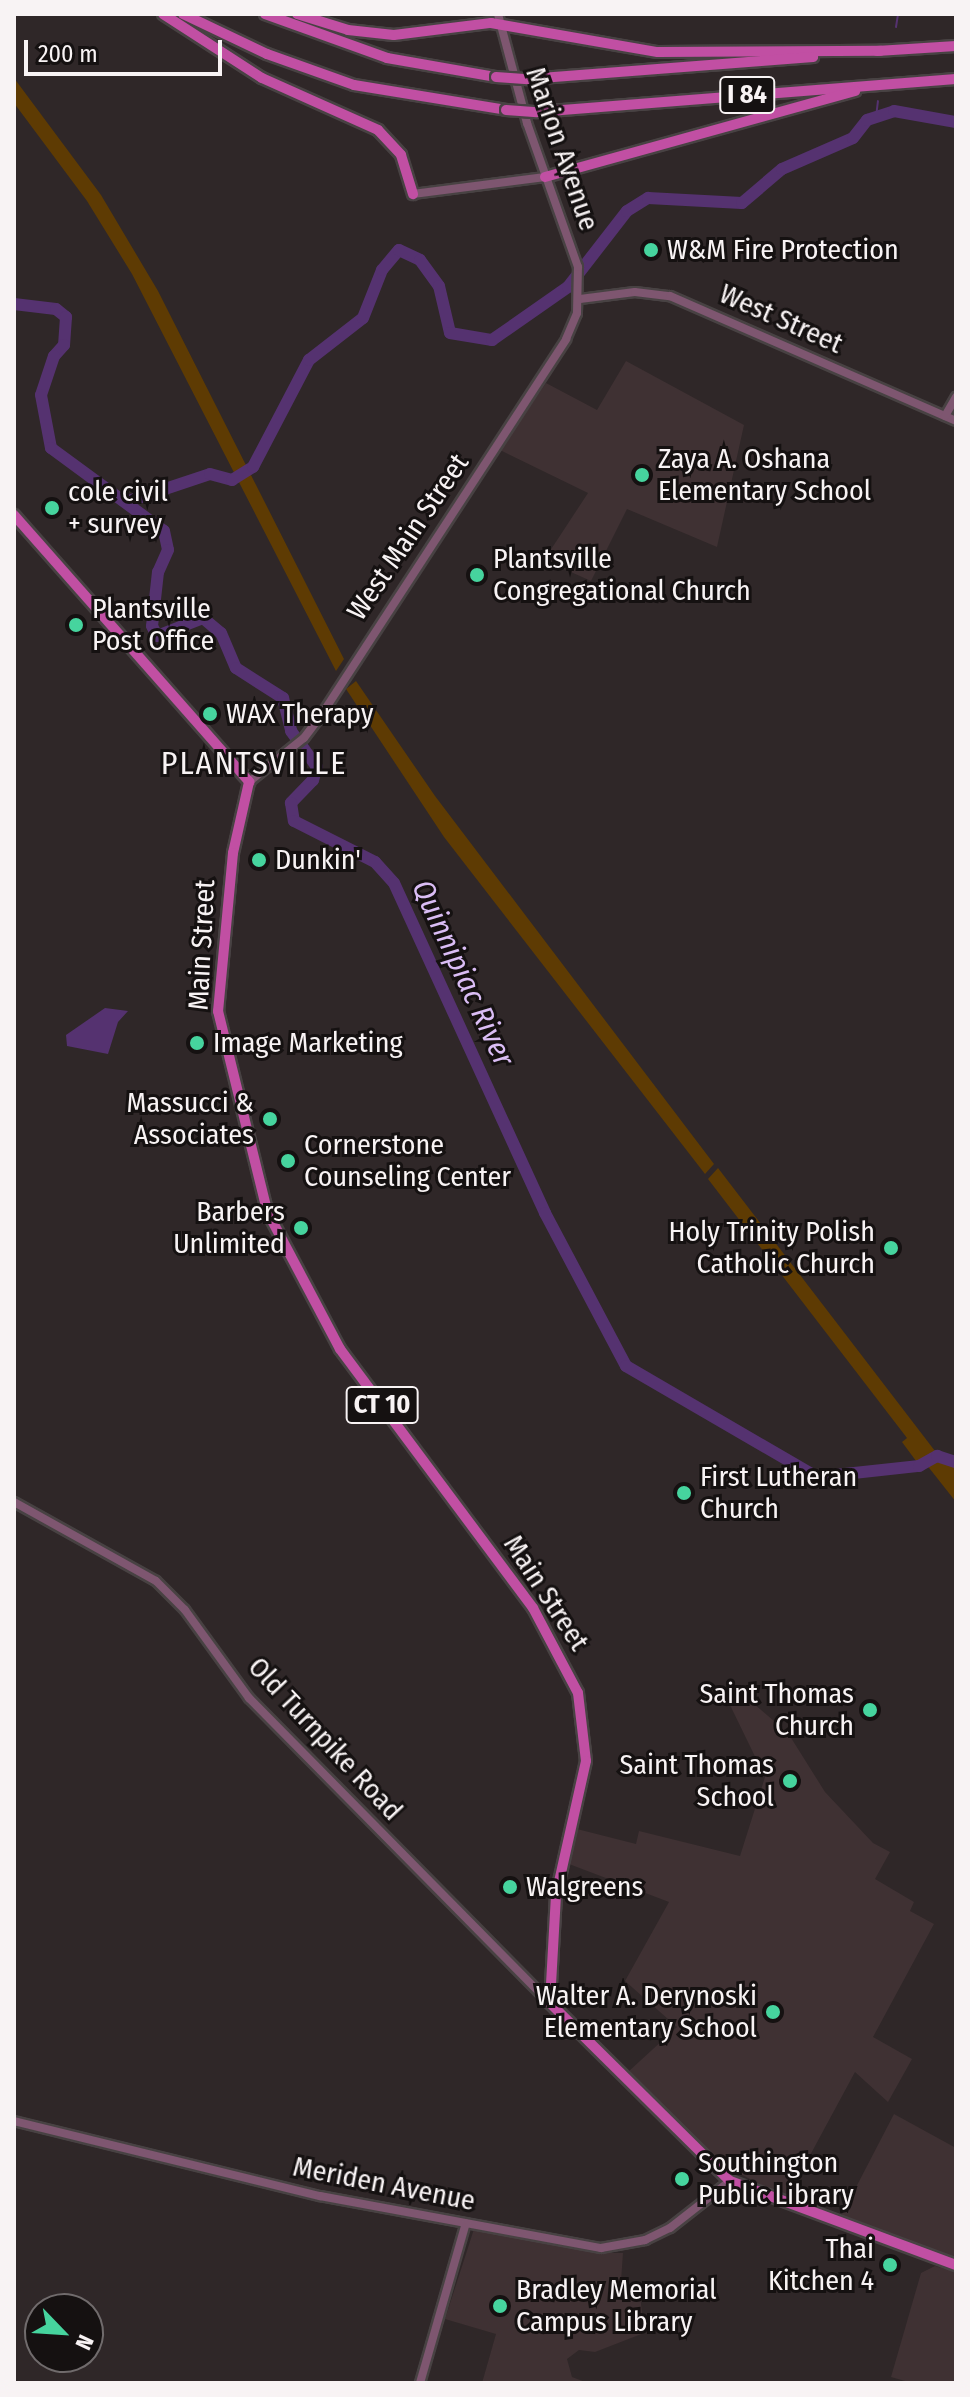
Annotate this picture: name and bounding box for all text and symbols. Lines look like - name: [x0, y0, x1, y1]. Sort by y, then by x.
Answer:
- scale bar: [28, 24, 226, 74]
- text: 200 m: [38, 40, 98, 68]
- street label: Marion Avenue: [518, 63, 606, 235]
- road number: I 84: [719, 73, 775, 117]
- place label: W&M Fire Protection: [667, 233, 899, 267]
- marker: W&M Fire Protection: [642, 241, 660, 259]
- street label: West Street: [714, 277, 848, 361]
- place label: Zaya A. Oshana Elementary School: [658, 442, 871, 508]
- street label: West Main Street: [340, 448, 476, 626]
- marker: Zaya A. Oshana Elementary School: [633, 466, 651, 484]
- place label: cole civil + survey: [68, 475, 168, 541]
- marker: cole civil + survey: [43, 499, 61, 517]
- place label: Plantsville Congregational Church: [493, 542, 751, 608]
- marker: Plantsville Congregational Church: [468, 566, 486, 584]
- place label: Plantsville Post Office: [92, 592, 214, 658]
- marker: Plantsville Post Office: [67, 616, 85, 634]
- place label: WAX Therapy: [226, 697, 373, 731]
- marker: WAX Therapy: [201, 705, 219, 723]
- district label: PLANTSVILLE: [161, 744, 347, 782]
- place label: Dunkin': [275, 843, 361, 877]
- marker: Dunkin': [250, 851, 268, 869]
- water label: Quinnipiac River: [404, 874, 522, 1072]
- street label: Main Street: [182, 879, 222, 1011]
- place label: Image Marketing: [213, 1026, 403, 1060]
- marker: Image Marketing: [188, 1034, 206, 1052]
- place label: Massucci & Associates: [127, 1086, 254, 1152]
- marker: Massucci & Associates: [261, 1110, 279, 1128]
- place label: Cornerstone Counseling Center: [304, 1128, 511, 1194]
- marker: Cornerstone Counseling Center: [279, 1152, 297, 1170]
- place label: Barbers Unlimited: [173, 1195, 285, 1261]
- place label: Holy Trinity Polish Catholic Church: [669, 1215, 875, 1281]
- marker: Barbers Unlimited: [292, 1219, 310, 1237]
- marker: Holy Trinity Polish Catholic Church: [882, 1239, 900, 1257]
- road number: CT 10: [344, 1383, 420, 1427]
- place label: First Lutheran Church: [700, 1460, 857, 1526]
- marker: First Lutheran Church: [675, 1484, 693, 1502]
- street label: Main Street: [496, 1529, 596, 1657]
- street label: Old Turnpike Road: [241, 1651, 409, 1827]
- place label: Saint Thomas Church: [699, 1677, 854, 1743]
- marker: Saint Thomas Church: [861, 1701, 879, 1719]
- place label: Saint Thomas School: [619, 1748, 774, 1814]
- marker: Saint Thomas School: [781, 1772, 799, 1790]
- place label: Walgreens: [526, 1870, 643, 1904]
- marker: Walgreens: [501, 1878, 519, 1896]
- place label: Walter A. Derynoski Elementary School: [536, 1979, 757, 2045]
- marker: Walter A. Derynoski Elementary School: [764, 2003, 782, 2021]
- place label: Southington Public Library: [698, 2146, 854, 2212]
- street label: Meriden Avenue: [290, 2150, 478, 2218]
- marker: Southington Public Library: [673, 2170, 691, 2188]
- place label: Thai Kitchen 4: [768, 2232, 874, 2298]
- marker: Thai Kitchen 4: [881, 2256, 899, 2274]
- place label: Bradley Memorial Campus Library: [516, 2273, 717, 2339]
- north arrow: [24, 2293, 104, 2373]
- marker: Bradley Memorial Campus Library: [491, 2297, 509, 2315]
- text: N: [69, 2331, 99, 2354]

